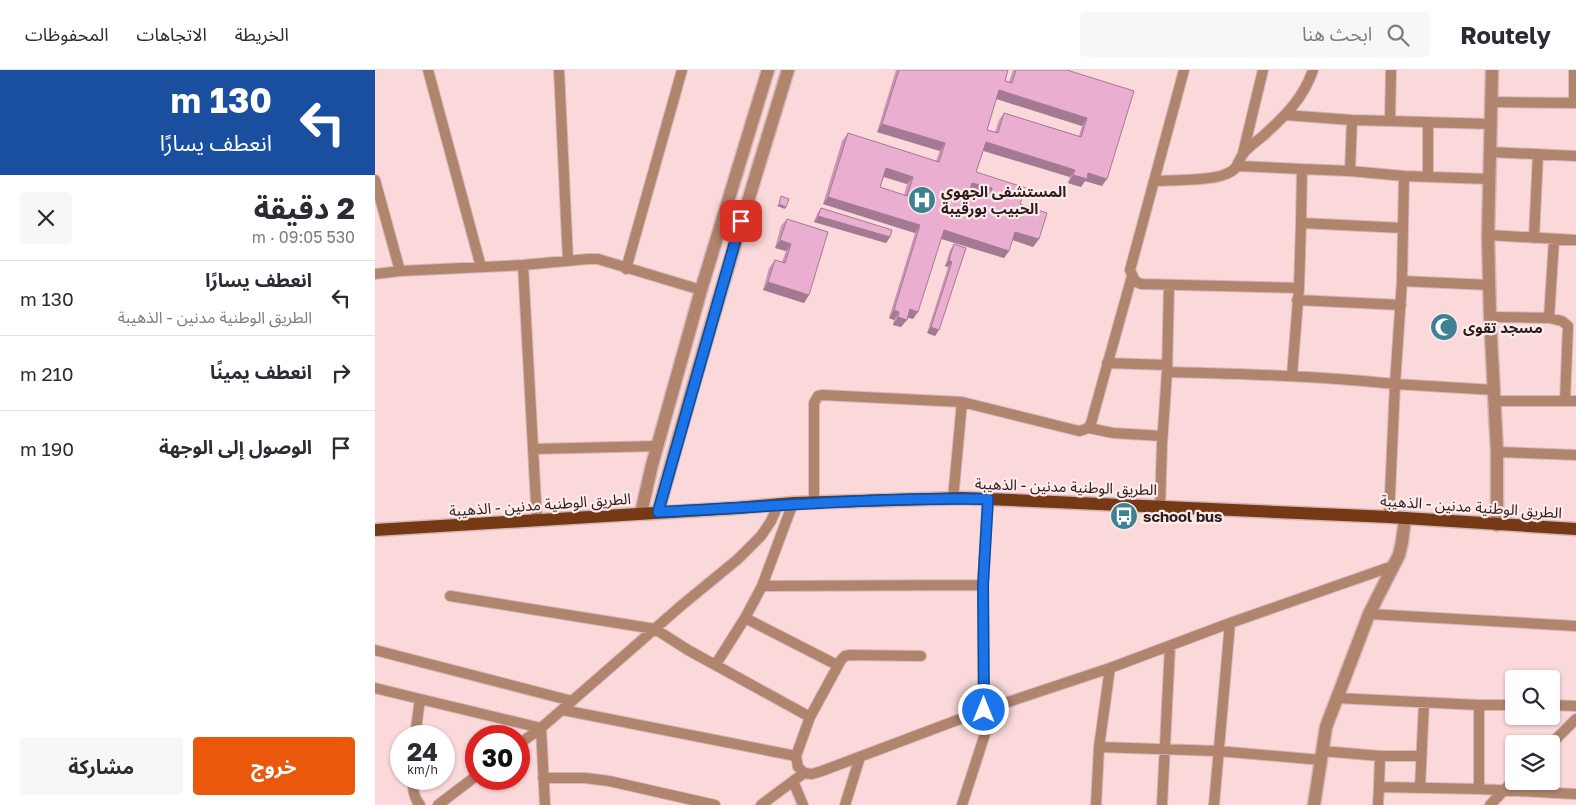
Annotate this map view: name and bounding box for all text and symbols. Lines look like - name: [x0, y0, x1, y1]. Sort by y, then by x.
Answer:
- search box: [1080, 12, 1430, 57]
- text: Routely: [1460, 20, 1551, 49]
- icon: search: [1384, 21, 1412, 49]
- text: ابحث هنا: [1302, 22, 1372, 45]
- text: المحفوظات: [25, 23, 109, 45]
- text: الاتجاهات: [137, 23, 207, 45]
- text: الخريطة: [235, 23, 289, 45]
- text: 130 m: [170, 79, 272, 121]
- icon: left: [290, 90, 355, 155]
- text: انعطف يسارًا: [160, 129, 272, 156]
- place label: المستشفى الجهوي الحبيب بورقيبة: [941, 182, 1066, 218]
- hospital icon: المستشفى الجهوي الحبيب بورقيبة: [907, 185, 937, 215]
- text: 2 دقيقة: [254, 190, 355, 226]
- button: close: [20, 192, 72, 244]
- pin: [720, 200, 762, 242]
- icon: arrive: [727, 207, 755, 235]
- text: 530 m · 09:05: [252, 227, 355, 247]
- text: انعطف يسارًا: [205, 268, 312, 291]
- icon: left: [327, 284, 355, 312]
- text: 130 m: [20, 287, 74, 310]
- text: الطريق الوطنية مدنين - الذهيبة: [118, 307, 312, 327]
- mosque icon: مسجد تقوى: [1429, 312, 1459, 342]
- place label: مسجد تقوى: [1463, 318, 1543, 337]
- icon: right: [327, 359, 355, 387]
- text: انعطف يمينًا: [210, 360, 312, 383]
- text: 210 m: [20, 362, 74, 385]
- icon: arrive: [327, 434, 355, 462]
- text: الوصول إلى الوجهة: [159, 435, 312, 458]
- text: 190 m: [20, 437, 74, 460]
- street label: الطريق الوطنية مدنين - الذهيبة: [975, 474, 1157, 500]
- street label: الطريق الوطنية مدنين - الذهيبة: [449, 489, 632, 521]
- street label: الطريق الوطنية مدنين - الذهيبة: [1379, 491, 1562, 523]
- bus stop icon: school bus: [1109, 501, 1139, 531]
- place label: school bus: [1143, 507, 1222, 525]
- map controls: [1505, 670, 1560, 790]
- button: search: [1505, 670, 1560, 725]
- position arrow: [957, 683, 1009, 735]
- speed limit sign: 30: [465, 725, 530, 790]
- button: layers: [1505, 735, 1560, 790]
- text: 24: [407, 736, 438, 767]
- button: مشاركة: [20, 737, 183, 795]
- button: خروج: [193, 737, 355, 795]
- text: km/h: [407, 762, 438, 777]

